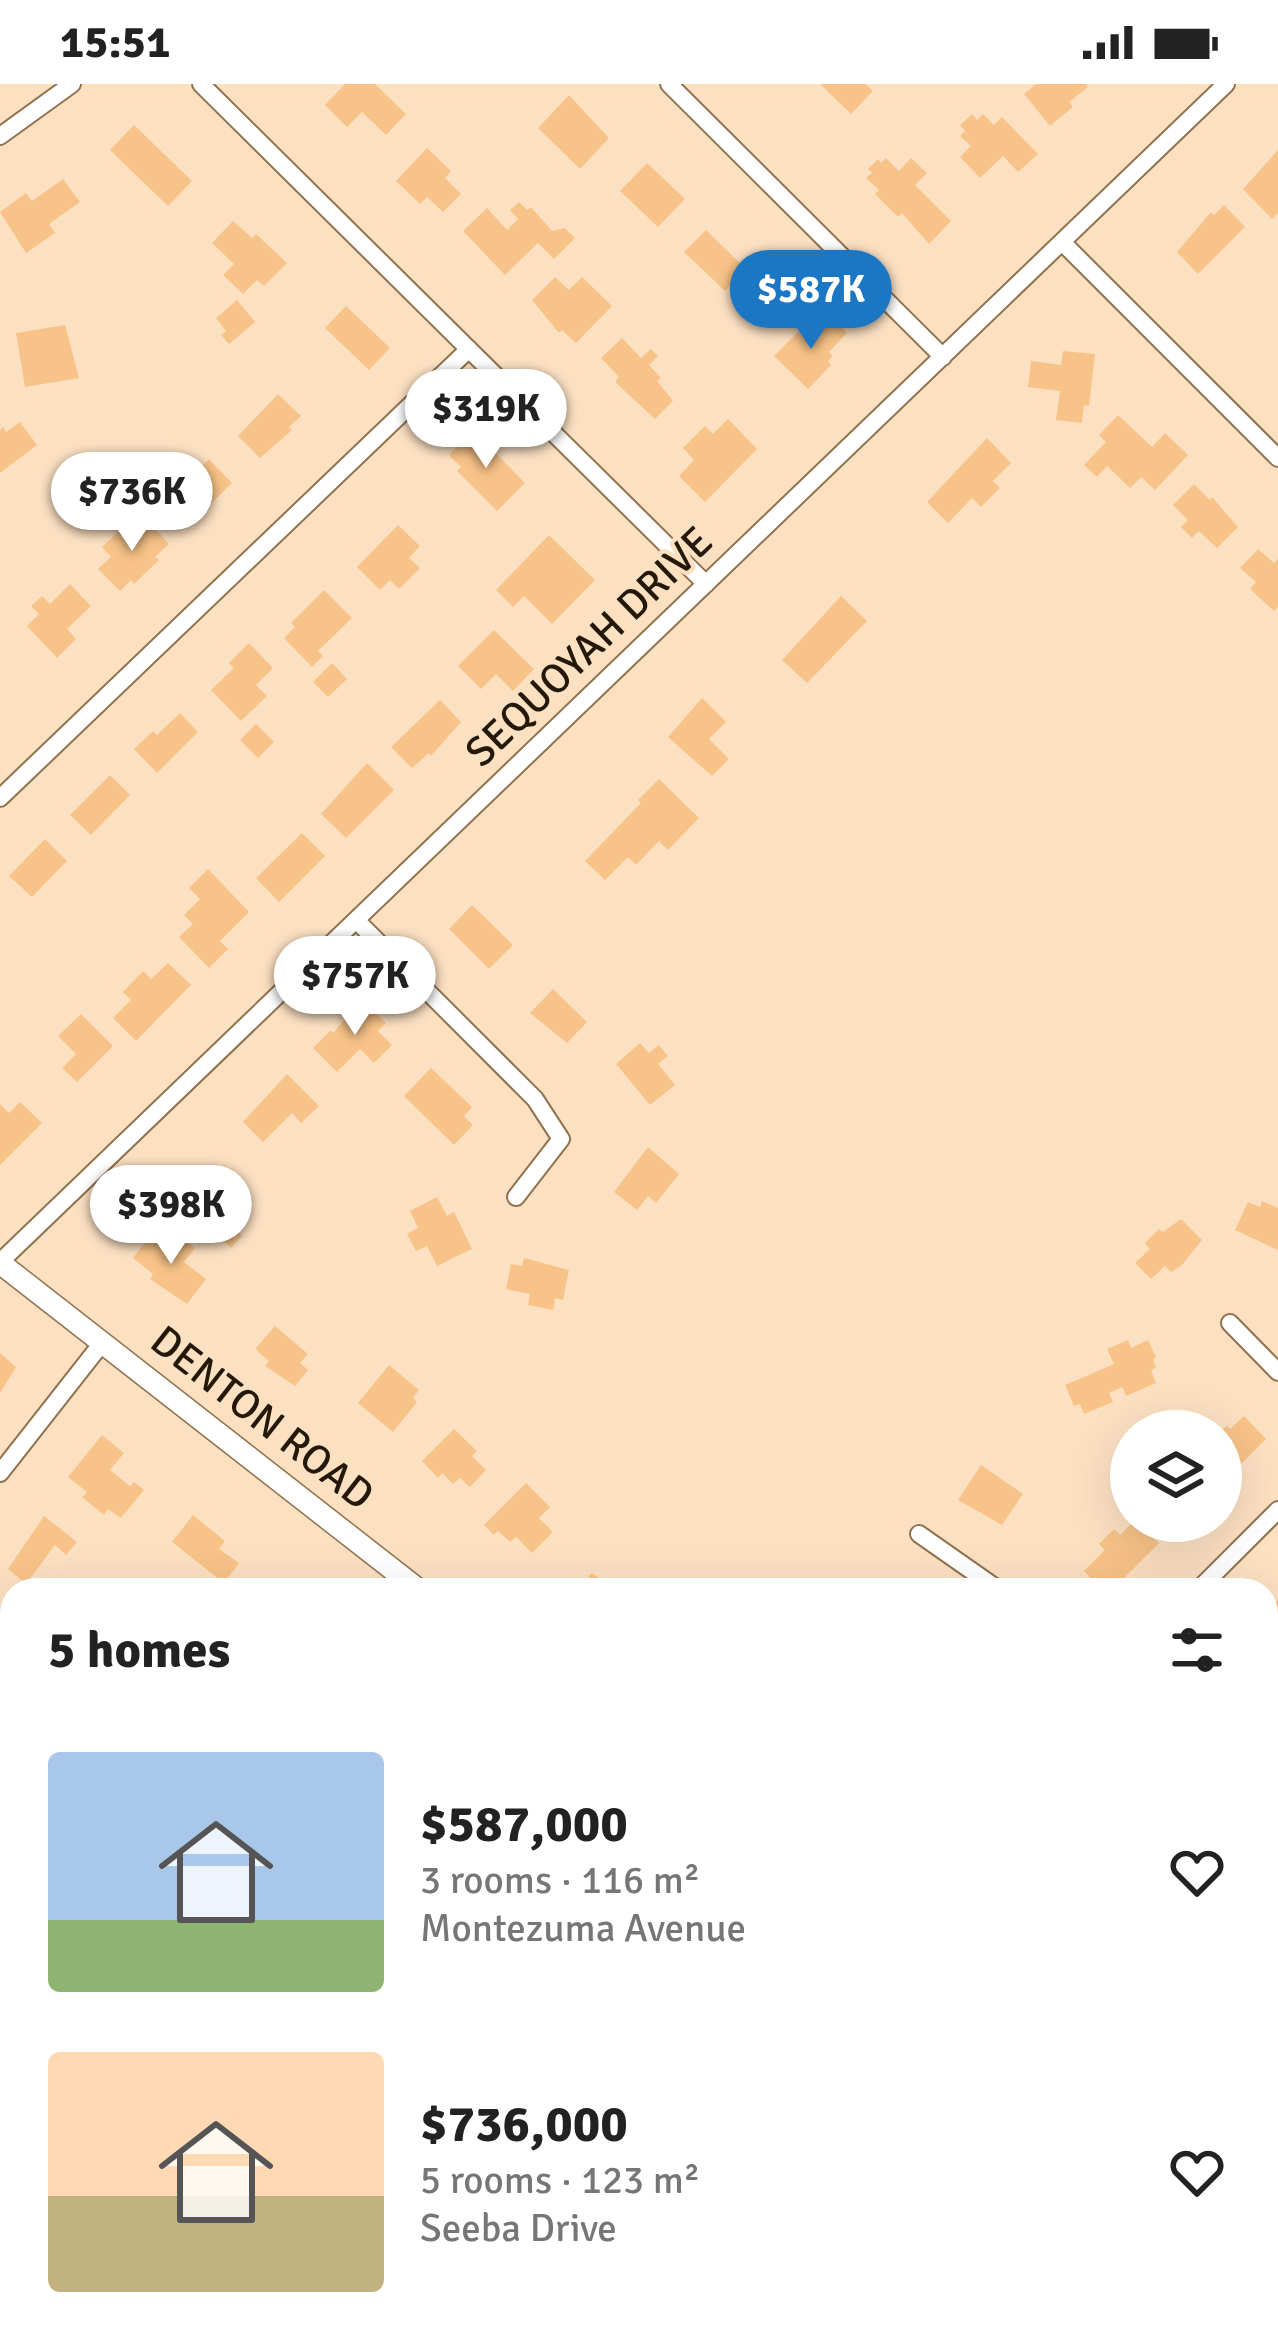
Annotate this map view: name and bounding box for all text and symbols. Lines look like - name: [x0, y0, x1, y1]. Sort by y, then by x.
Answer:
- text: 15:51: [60, 15, 170, 70]
- pin: $587K: [727, 250, 895, 352]
- text: $587K: [757, 265, 865, 313]
- pin: $319K: [402, 369, 570, 471]
- text: $319K: [432, 384, 540, 432]
- pin: $736K: [48, 452, 216, 554]
- text: $736K: [78, 467, 186, 515]
- street label: SEQUOYAH DRIVE: [455, 516, 723, 778]
- pin: $757K: [271, 936, 439, 1038]
- text: $757K: [301, 951, 409, 999]
- pin: $398K: [87, 1165, 255, 1267]
- text: $398K: [117, 1180, 225, 1228]
- street label: DENTON ROAD: [140, 1315, 384, 1521]
- map controls: [1110, 1410, 1242, 1542]
- button: layers: [1110, 1410, 1242, 1542]
- icon: filters: [1164, 1617, 1230, 1683]
- text: 5 homes: [48, 1619, 230, 1682]
- text: $587,000: [420, 1793, 628, 1856]
- icon: home: [144, 1800, 288, 1944]
- icon: heart: [1164, 1839, 1230, 1905]
- text: 3 rooms · 116 m²: [420, 1856, 700, 1904]
- text: Montezuma Avenue: [420, 1904, 746, 1952]
- text: $736,000: [420, 2093, 628, 2156]
- icon: home: [144, 2100, 288, 2244]
- icon: heart: [1164, 2139, 1230, 2205]
- text: 5 rooms · 123 m²: [420, 2156, 700, 2204]
- text: Seeba Drive: [420, 2204, 617, 2252]

